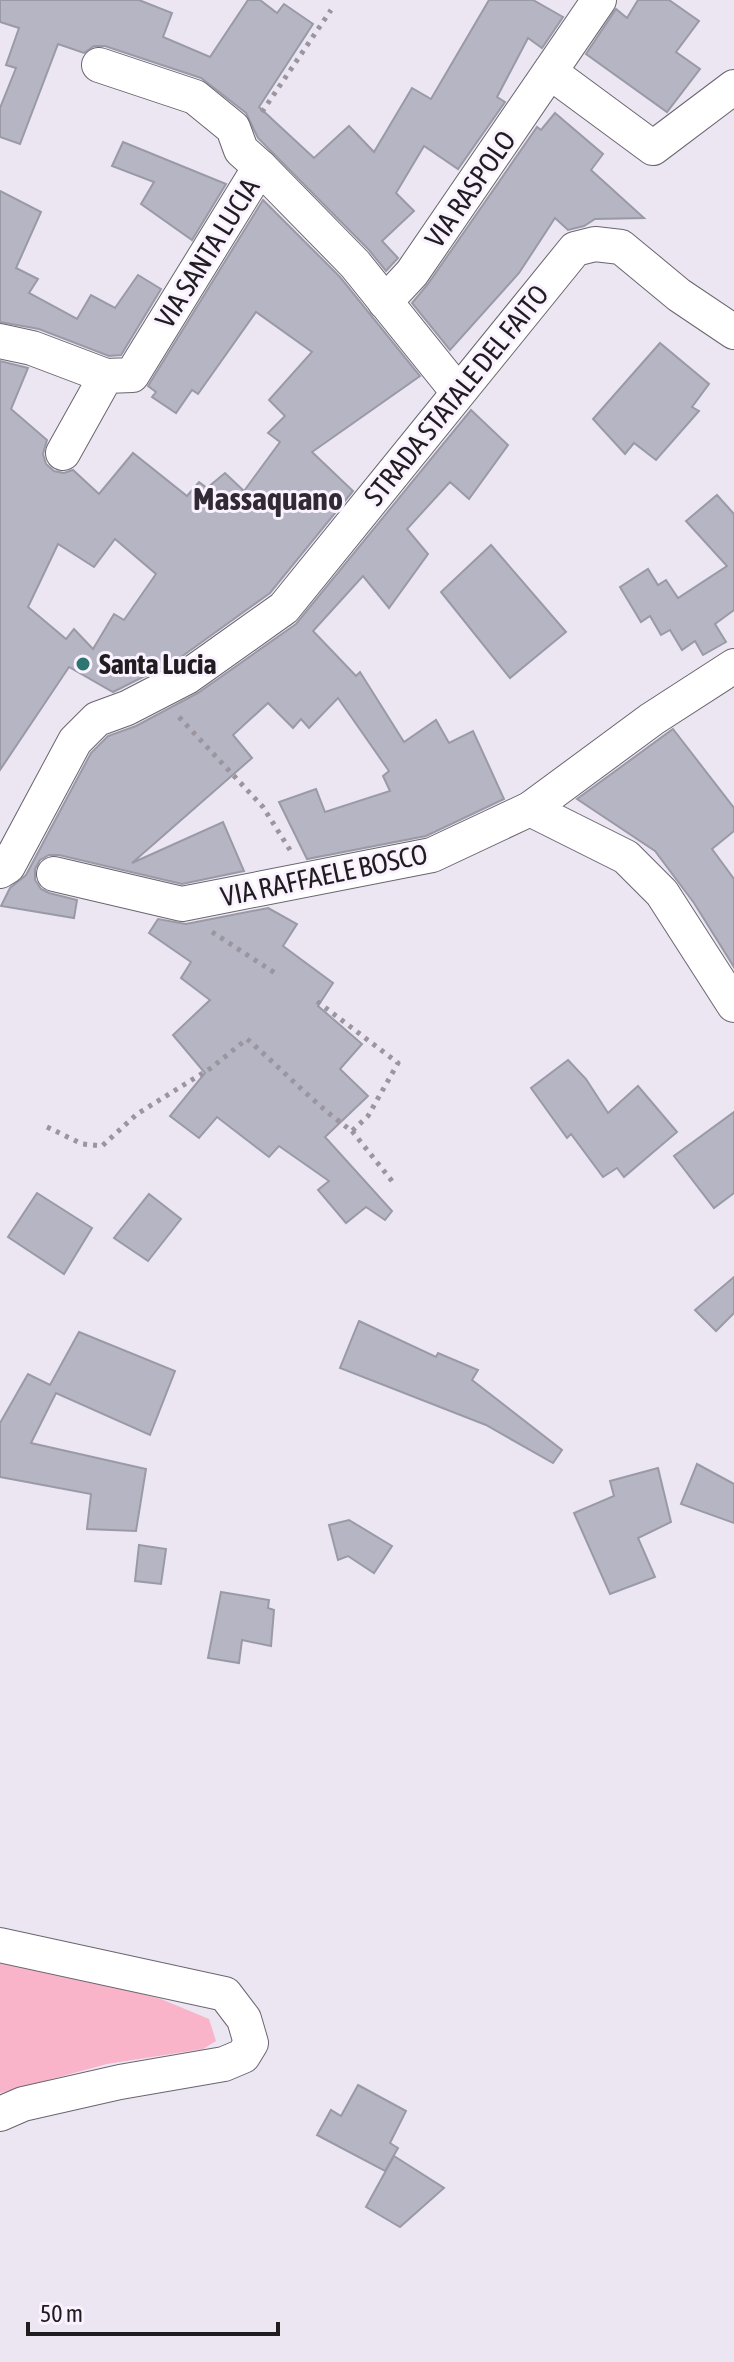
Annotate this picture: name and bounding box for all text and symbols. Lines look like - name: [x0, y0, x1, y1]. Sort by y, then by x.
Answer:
- street label: VIA RASPOLO: [418, 125, 522, 253]
- street label: VIA SANTA LUCIA: [148, 172, 266, 334]
- street label: STRADA STATALE DEL FAITO: [357, 278, 555, 512]
- district label: Massaquano: [193, 480, 343, 517]
- place label: Santa Lucia: [99, 648, 216, 680]
- marker: Santa Lucia: [74, 655, 92, 673]
- street label: VIA RAFFAELE BOSCO: [218, 838, 430, 912]
- scale bar: [28, 2286, 278, 2336]
- text: 50 m: [40, 2300, 83, 2327]

